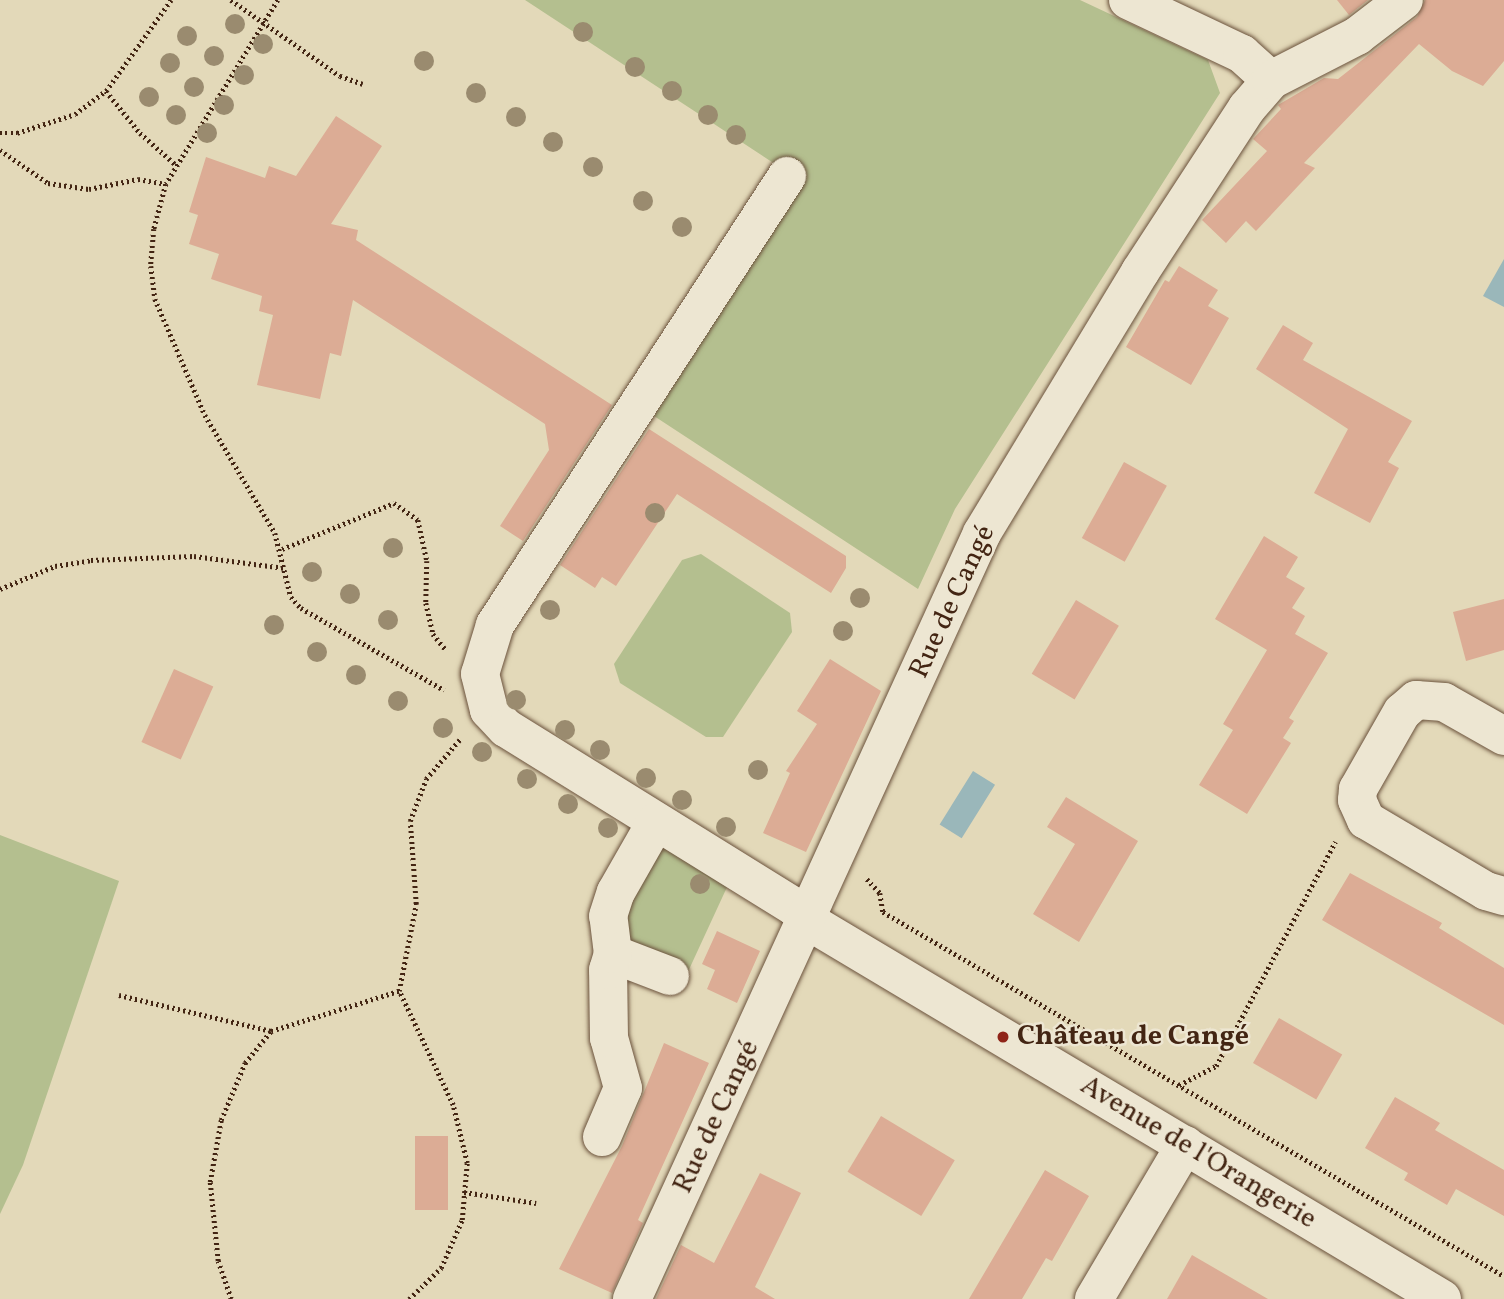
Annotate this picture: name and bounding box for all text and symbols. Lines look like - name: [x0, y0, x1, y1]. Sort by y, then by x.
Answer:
- street label: Rue de Cangé: [903, 520, 1003, 684]
- place label: Château de Cangé: [1017, 1020, 1249, 1054]
- marker: Château de Cangé: [995, 1029, 1011, 1045]
- street label: Rue de Cangé: [667, 1035, 767, 1199]
- street label: Avenue de l'Orangerie: [1074, 1069, 1322, 1237]

